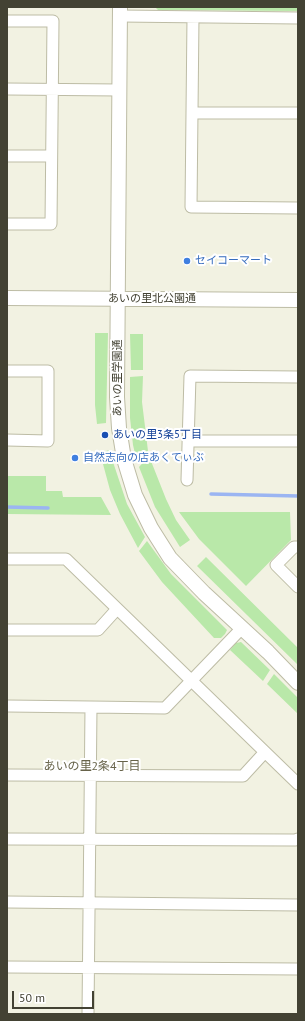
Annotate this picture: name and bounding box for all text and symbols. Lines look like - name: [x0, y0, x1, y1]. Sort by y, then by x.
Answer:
- place label: セイコーマート: [195, 254, 272, 268]
- marker: セイコーマート: [182, 256, 192, 266]
- street label: あいの里北公園通: [108, 292, 196, 306]
- street label: あいの里学園通: [111, 340, 125, 416]
- place label: あいの里3条5丁目: [113, 428, 202, 442]
- marker: あいの里3条5丁目: [100, 430, 110, 440]
- place label: 自然志向の店あくてぃぶ: [83, 451, 204, 465]
- marker: 自然志向の店あくてぃぶ: [70, 453, 80, 463]
- district label: あいの里2条4丁目: [43, 760, 141, 774]
- scale bar: [14, 983, 96, 1009]
- text: 50 m: [19, 990, 45, 1005]

